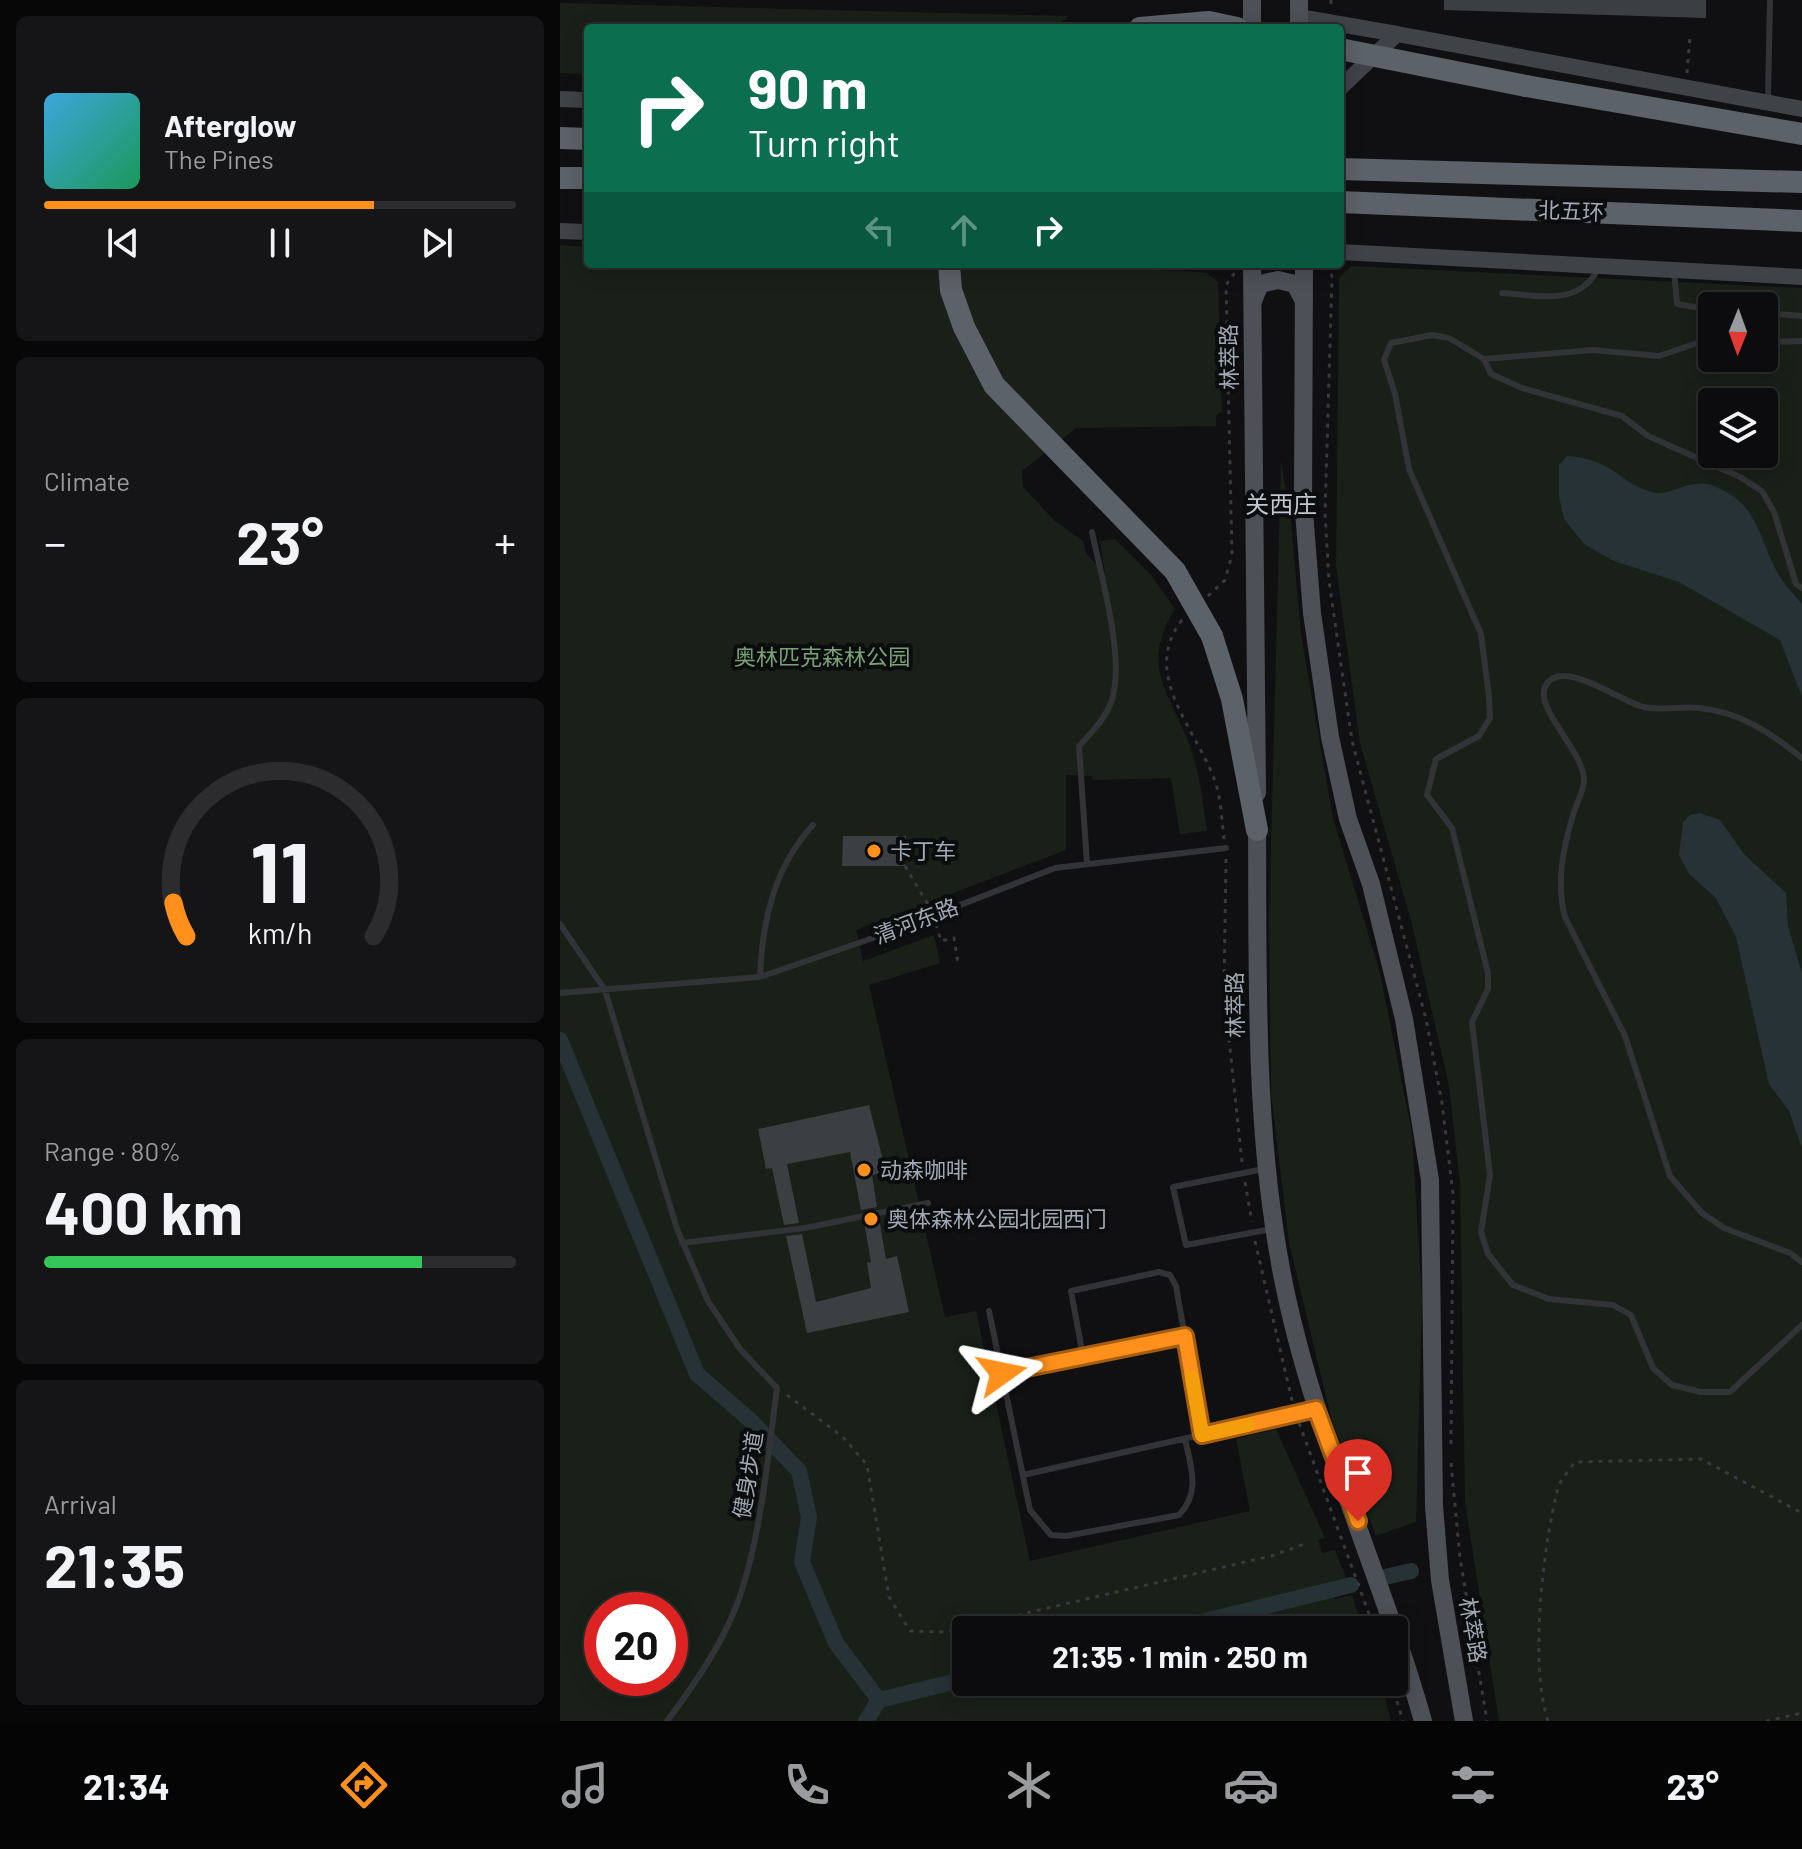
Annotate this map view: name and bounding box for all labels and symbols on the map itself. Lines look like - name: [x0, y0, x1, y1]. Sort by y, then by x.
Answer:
- street label: 北五环: [1538, 196, 1604, 224]
- north arrow: [1698, 292, 1778, 372]
- street label: 林萃路: [1214, 324, 1242, 390]
- district label: 关西庄: [1245, 489, 1317, 518]
- park label: 奥林匹克森林公园: [734, 643, 910, 669]
- place label: 卡丁车: [890, 837, 956, 863]
- marker: 卡丁车: [865, 842, 883, 860]
- street label: 清河东路: [870, 892, 961, 948]
- street label: 林萃路: [1220, 972, 1248, 1038]
- place label: 动森咖啡: [880, 1156, 968, 1182]
- marker: 动森咖啡: [855, 1161, 873, 1179]
- place label: 奥体森林公园北园西门: [887, 1205, 1107, 1231]
- marker: 奥体森林公园北园西门: [862, 1210, 880, 1228]
- position arrow: [960, 1331, 1044, 1415]
- street label: 健身步道: [727, 1429, 767, 1520]
- pin: [1324, 1439, 1392, 1521]
- speed limit sign: 20: [584, 1592, 688, 1696]
- street label: 林萃路: [1455, 1595, 1493, 1665]

